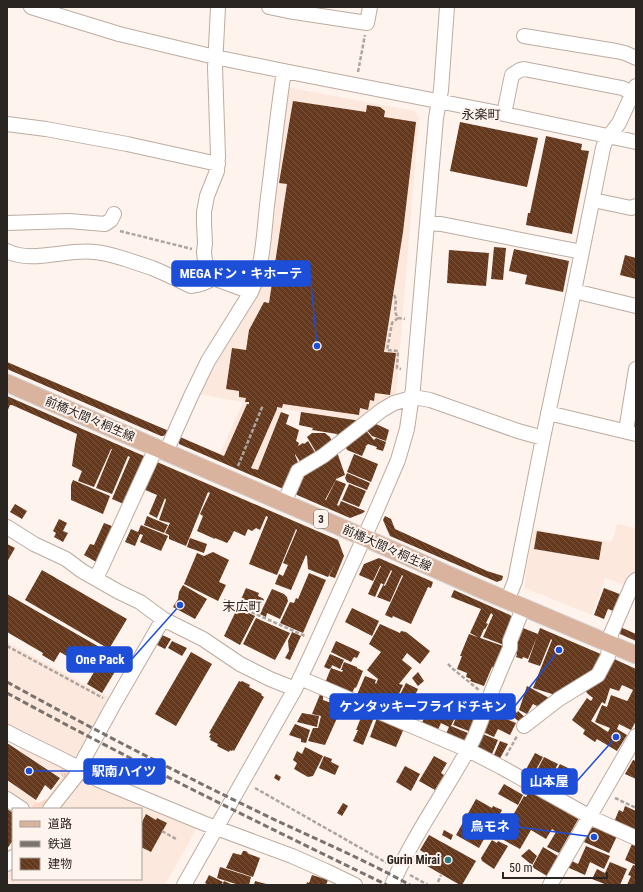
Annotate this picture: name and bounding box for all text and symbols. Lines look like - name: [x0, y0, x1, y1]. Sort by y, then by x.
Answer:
- district label: 永楽町: [461, 107, 501, 122]
- callout: MEGAドン・キホーテ: [172, 261, 310, 286]
- text: MEGAドン・キホーテ: [180, 266, 302, 281]
- street label: 前橋大間々桐生線: [43, 394, 137, 444]
- road number: 3: [314, 510, 328, 528]
- street label: 前橋大間々桐生線: [340, 522, 434, 574]
- district label: 末広町: [222, 599, 262, 614]
- callout: One Pack: [67, 647, 132, 672]
- text: One Pack: [75, 652, 125, 667]
- callout: ケンタッキーフライドチキン: [330, 694, 515, 719]
- text: ケンタッキーフライドチキン: [339, 699, 507, 714]
- callout: 駅南ハイツ: [84, 759, 165, 784]
- text: 駅南ハイツ: [92, 764, 156, 779]
- callout: 山本屋: [522, 769, 577, 794]
- text: 山本屋: [529, 774, 569, 789]
- legend: [12, 808, 142, 880]
- callout: 鳥モネ: [463, 814, 518, 839]
- text: 道路: [48, 817, 72, 831]
- text: 鳥モネ: [470, 819, 510, 834]
- text: 鉄道: [48, 837, 72, 851]
- place label: Gurin Mirai: [387, 853, 440, 867]
- scale bar: [503, 854, 607, 880]
- marker: Gurin Mirai: [443, 855, 453, 865]
- text: 建物: [48, 857, 72, 871]
- text: 50 m: [509, 861, 533, 875]

